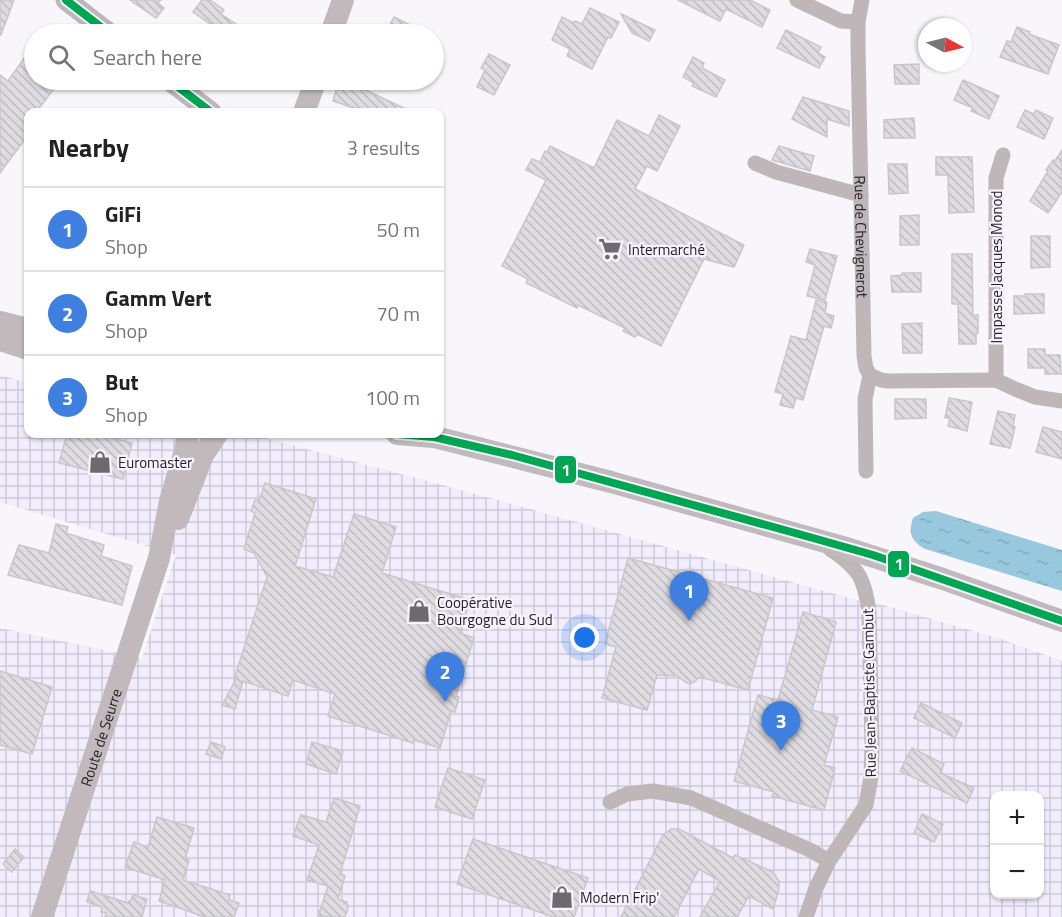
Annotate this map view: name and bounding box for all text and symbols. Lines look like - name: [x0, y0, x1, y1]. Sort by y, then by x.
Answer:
- north arrow: [918, 18, 972, 72]
- search box: [24, 24, 444, 90]
- text: Search here: [93, 40, 202, 74]
- icon: search: [45, 41, 78, 74]
- text: Nearby: [48, 128, 129, 167]
- text: 3 results: [347, 132, 420, 163]
- street label: Rue de Chevignerot: [849, 175, 874, 299]
- street label: Impasse Jacques Monod: [985, 191, 1008, 343]
- text: GiFi: [105, 197, 141, 231]
- text: 1: [62, 214, 73, 245]
- text: 50 m: [376, 214, 420, 245]
- text: Shop: [105, 231, 148, 262]
- supermarket icon: Intermarché: [597, 236, 623, 262]
- place label: Intermarché: [628, 238, 705, 261]
- text: Gamm Vert: [105, 281, 211, 315]
- text: 2: [62, 298, 73, 329]
- text: 70 m: [376, 298, 420, 329]
- text: Shop: [105, 315, 148, 346]
- text: But: [105, 365, 139, 399]
- text: 3: [62, 382, 73, 413]
- text: 100 m: [365, 382, 420, 413]
- text: Shop: [105, 399, 148, 430]
- shop icon: Euromaster: [87, 449, 113, 475]
- place label: Euromaster: [118, 451, 192, 474]
- line badge: 1: [554, 455, 577, 484]
- text: 1: [562, 458, 570, 482]
- line badge: 1: [887, 550, 910, 578]
- text: 1: [895, 552, 903, 576]
- pin: 1: [670, 572, 708, 621]
- place label: Coopérative Bourgogne du Sud: [437, 591, 553, 631]
- shop icon: Coopérative Bourgogne du Sud: [406, 598, 432, 624]
- street label: Rue Jean-Baptiste Gambut: [856, 608, 882, 778]
- your location: [570, 623, 599, 652]
- pin: 2: [426, 652, 464, 702]
- street label: Route de Seurre: [74, 685, 127, 789]
- pin: 3: [762, 702, 800, 751]
- map controls: [990, 791, 1044, 899]
- button: +: [990, 791, 1044, 845]
- button: −: [990, 845, 1044, 899]
- shop icon: Modern Frip': [549, 884, 575, 910]
- place label: Modern Frip': [580, 886, 659, 909]

